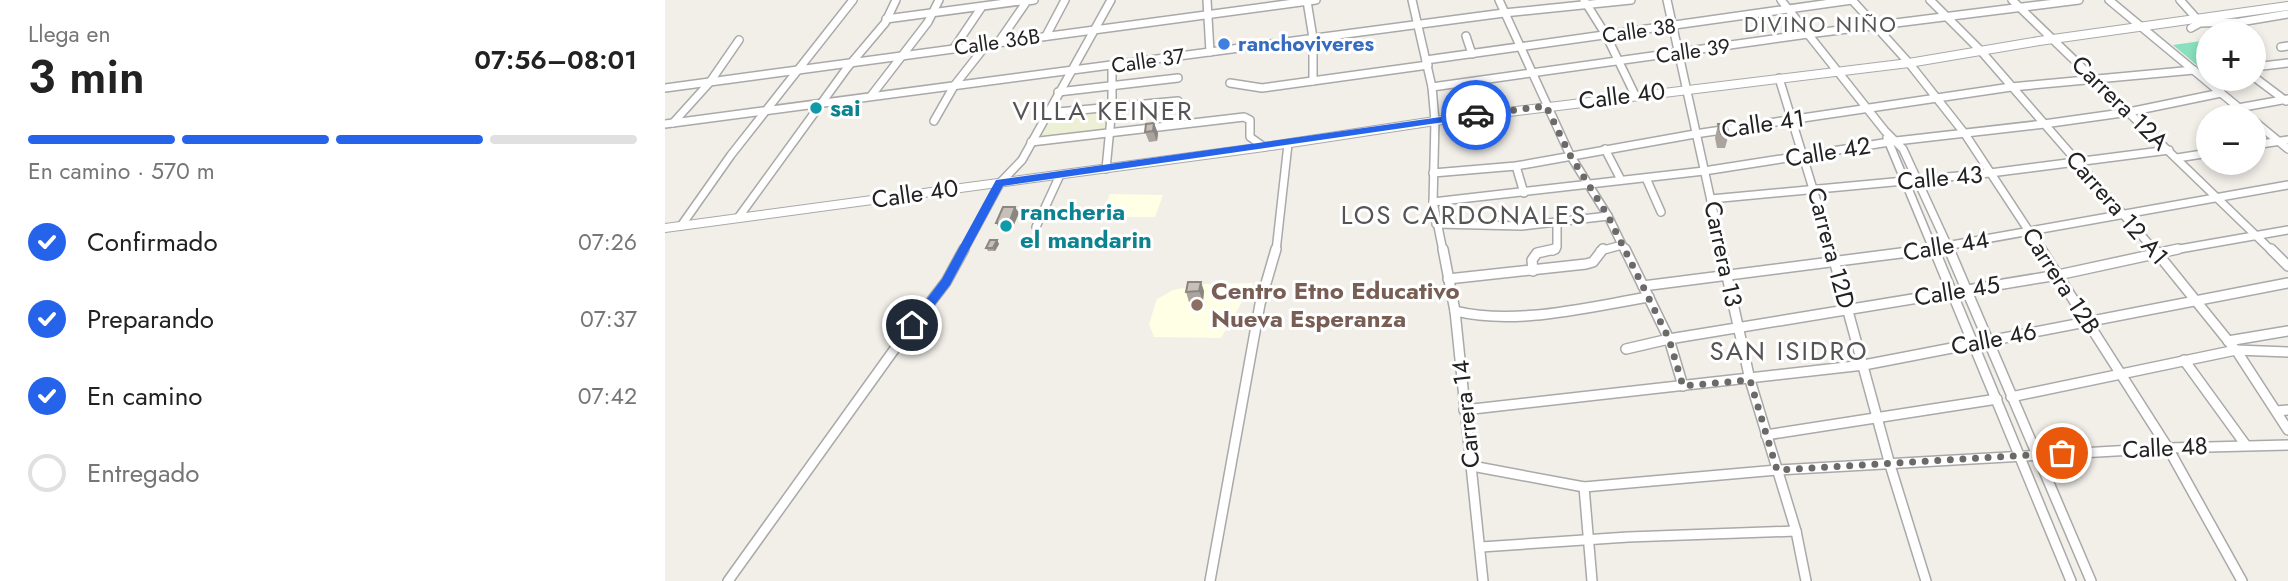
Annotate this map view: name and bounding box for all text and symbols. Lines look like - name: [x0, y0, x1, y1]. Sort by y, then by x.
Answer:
- district label: DIVINO NIÑO: [1744, 10, 1898, 40]
- street label: Calle 38: [1600, 11, 1678, 51]
- text: Llega en: [28, 17, 110, 51]
- street label: Calle 36B: [952, 21, 1042, 63]
- map controls: [2196, 21, 2266, 175]
- button: +: [2196, 21, 2266, 91]
- place label: ranchoviveres: [1238, 29, 1374, 59]
- street label: Calle 39: [1654, 31, 1732, 71]
- marker: ranchoviveres: [1216, 36, 1232, 52]
- text: 07:56–08:01: [474, 41, 637, 79]
- street label: Calle 37: [1110, 41, 1186, 81]
- text: 3 min: [28, 44, 145, 110]
- street label: Carrera 12A: [2064, 47, 2177, 158]
- street label: Calle 40: [1577, 73, 1667, 118]
- courier: [1441, 80, 1511, 150]
- place label: sai: [830, 90, 861, 125]
- district label: VILLA KEINER: [1012, 92, 1194, 130]
- icon: car: [1457, 96, 1495, 134]
- marker: sai: [808, 100, 824, 116]
- street label: Calle 41: [1719, 100, 1807, 147]
- button: −: [2196, 105, 2266, 175]
- street label: Calle 42: [1783, 127, 1873, 176]
- street label: Carrera 12 A1: [2058, 143, 2177, 273]
- text: En camino · 570 m: [28, 154, 215, 188]
- street label: Calle 43: [1896, 156, 1984, 199]
- street label: Calle 40: [869, 170, 960, 217]
- street label: Carrera 12D: [1799, 183, 1864, 312]
- place label: rancheria el mandarin: [1020, 194, 1152, 257]
- district label: LOS CARDONALES: [1341, 196, 1587, 234]
- street label: Carrera 13: [1695, 198, 1752, 310]
- marker: rancheria el mandarin: [998, 218, 1014, 234]
- street label: Carrera 12B: [2014, 220, 2109, 341]
- street label: Calle 44: [1900, 221, 1991, 270]
- icon: check: [28, 223, 66, 261]
- text: Confirmado: [87, 223, 218, 261]
- text: 07:26: [578, 225, 637, 259]
- street label: Calle 45: [1912, 266, 2002, 315]
- place label: Centro Etno Educativo Nueva Esperanza: [1211, 273, 1460, 336]
- pin: [882, 295, 942, 355]
- marker: Centro Etno Educativo Nueva Esperanza: [1189, 297, 1205, 313]
- icon: check: [28, 300, 66, 338]
- text: Preparando: [87, 300, 214, 338]
- text: 07:37: [580, 302, 637, 336]
- icon: home: [893, 306, 931, 344]
- street label: Calle 46: [1948, 313, 2040, 364]
- district label: SAN ISIDRO: [1709, 332, 1869, 370]
- street label: Carrera 14: [1442, 358, 1489, 470]
- icon: check: [28, 377, 66, 415]
- text: En camino: [87, 377, 203, 415]
- text: 07:42: [578, 379, 637, 413]
- pin: [2032, 423, 2092, 483]
- street label: Calle 48: [2121, 428, 2209, 467]
- icon: bag: [2043, 434, 2081, 472]
- text: Entregado: [87, 454, 199, 492]

